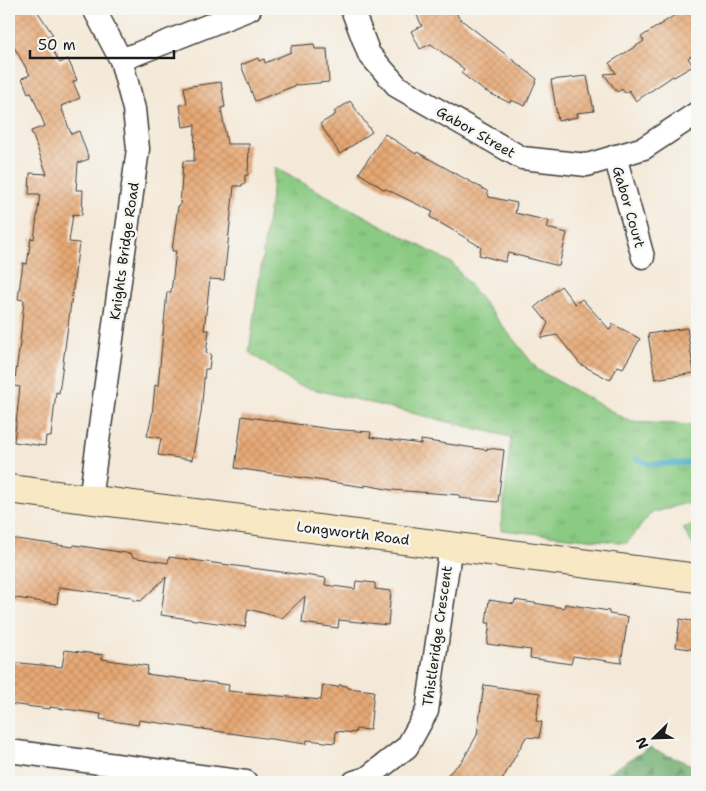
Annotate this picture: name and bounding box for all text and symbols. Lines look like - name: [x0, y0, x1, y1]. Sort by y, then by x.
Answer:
- scale bar: [30, 28, 174, 60]
- text: 50 m: [38, 35, 76, 55]
- street label: Gabor Street: [433, 102, 519, 162]
- street label: Gabor Court: [609, 164, 649, 250]
- street label: Knights Bridge Road: [105, 181, 143, 321]
- street label: Longworth Road: [295, 517, 411, 549]
- street label: Thistleridge Crescent: [418, 564, 456, 708]
- north arrow: [628, 714, 678, 764]
- text: N: [632, 734, 652, 752]

